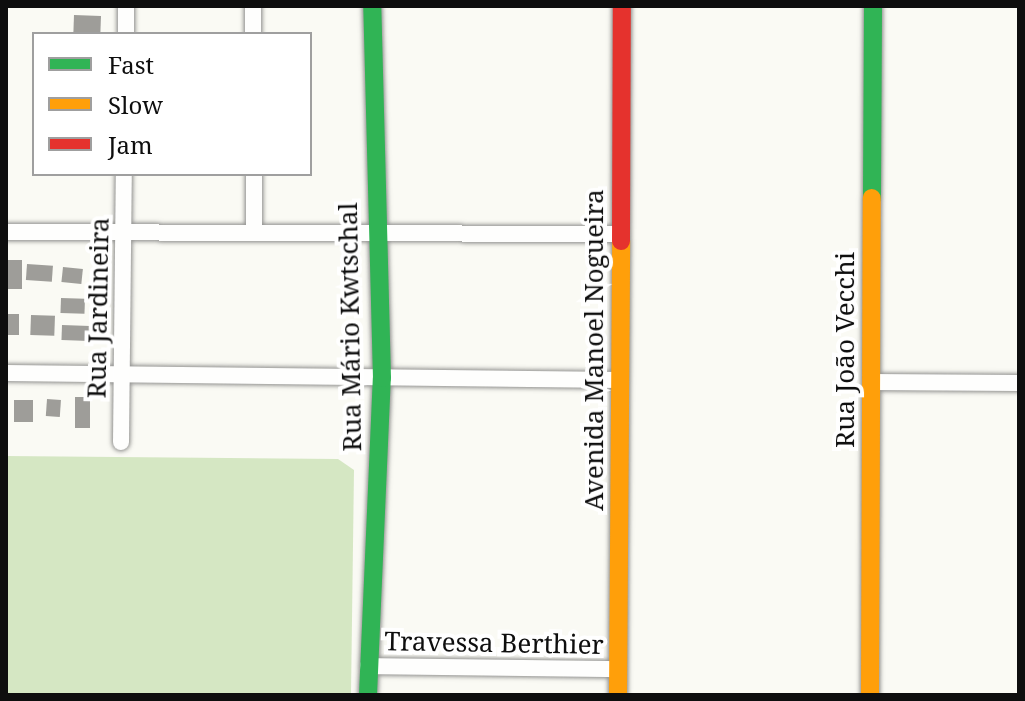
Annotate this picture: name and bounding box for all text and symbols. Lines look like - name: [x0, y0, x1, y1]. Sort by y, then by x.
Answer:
- legend: [32, 32, 312, 176]
- text: Fast: [108, 48, 154, 81]
- text: Slow: [108, 88, 163, 121]
- text: Jam: [108, 128, 153, 161]
- street label: Avenida Manoel Nogueira: [578, 189, 610, 511]
- street label: Rua Mário Kwtschal: [332, 202, 368, 452]
- street label: Rua Jardineira: [81, 217, 115, 399]
- street label: Rua João Vecchi: [829, 252, 861, 448]
- street label: Travessa Berthier: [384, 625, 604, 661]

